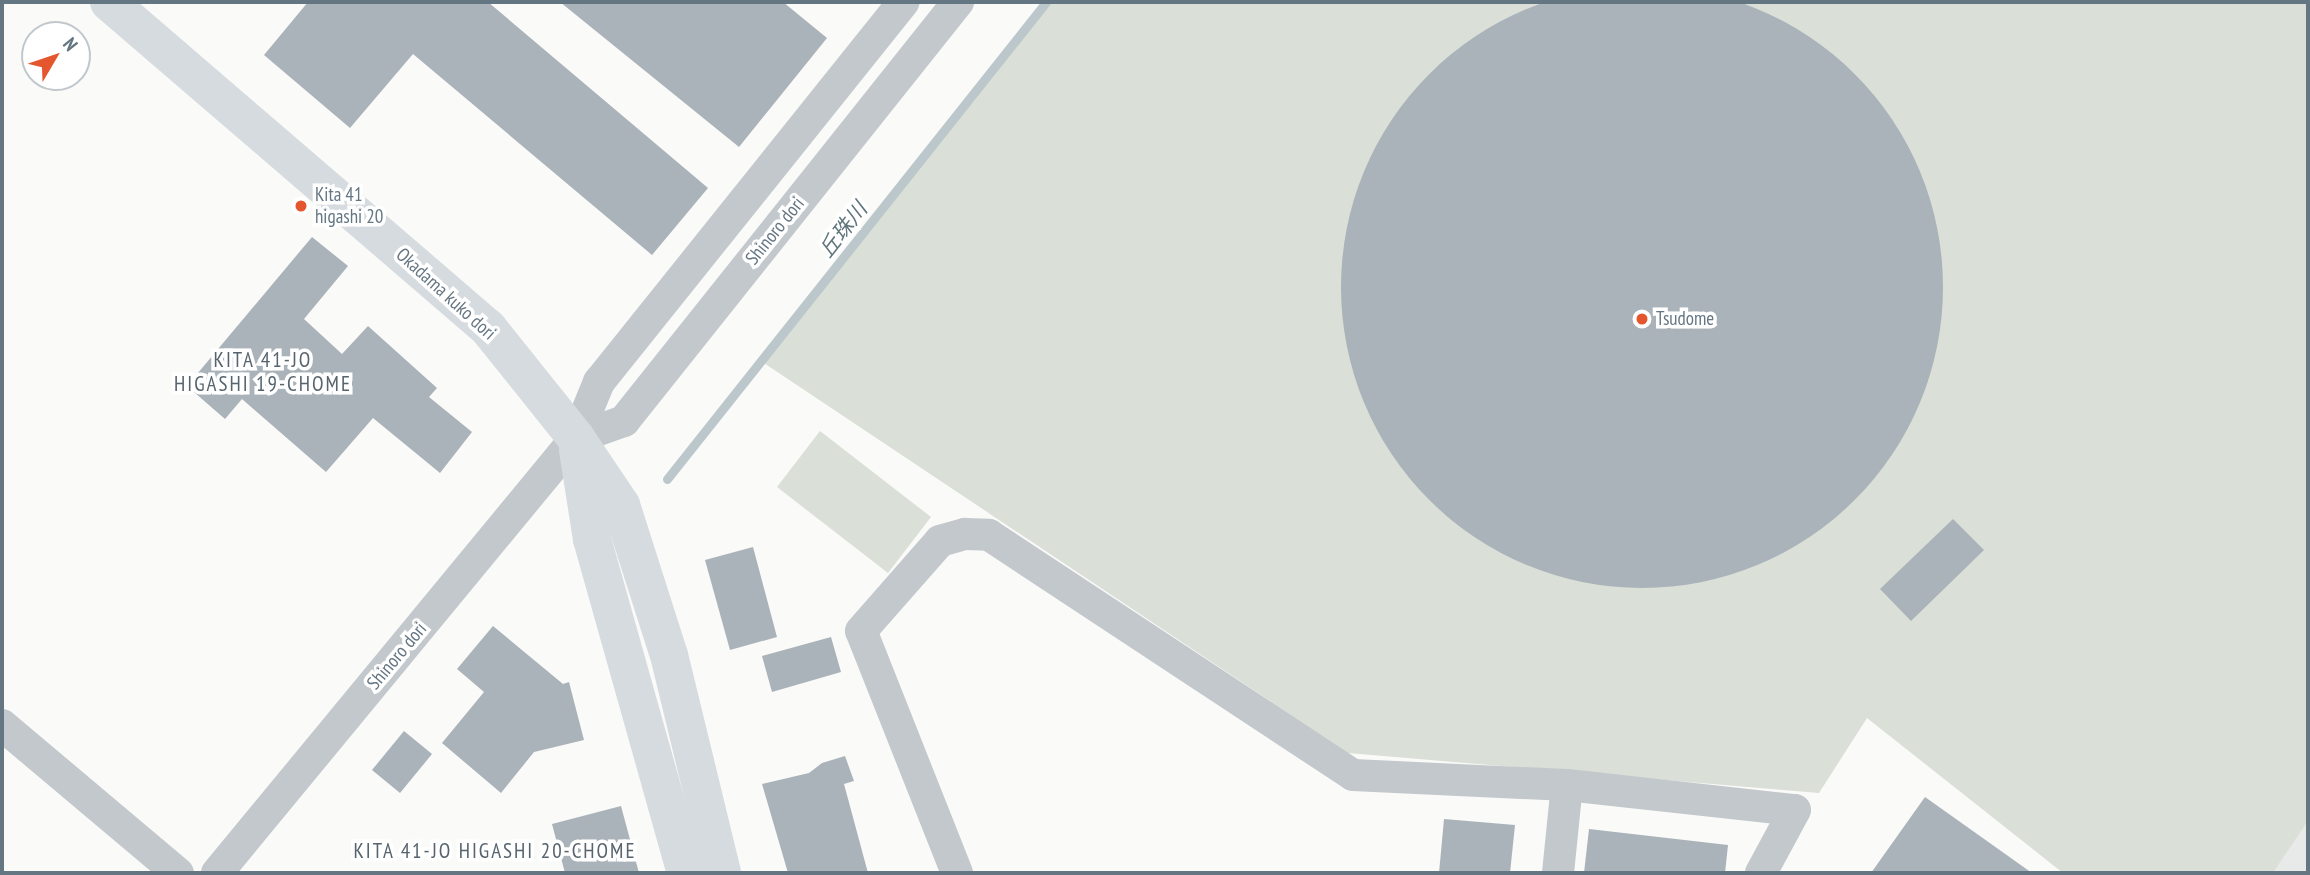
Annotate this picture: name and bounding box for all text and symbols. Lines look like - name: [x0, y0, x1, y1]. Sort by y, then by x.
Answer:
- north arrow: [21, 21, 91, 91]
- text: N: [58, 32, 83, 56]
- place label: Kita 41 higashi 20: [315, 184, 383, 228]
- street label: Shinoro dori: [741, 193, 809, 269]
- water label: 丘珠川: [814, 197, 872, 263]
- marker: Kita 41 higashi 20: [293, 198, 309, 214]
- street label: Okadama kuko dori: [392, 243, 500, 345]
- place label: Tsudome: [1656, 308, 1714, 330]
- marker: Tsudome: [1634, 311, 1650, 327]
- district label: KITA 41-JO HIGASHI 19-CHOME: [176, 347, 350, 397]
- street label: Shinoro dori: [362, 618, 432, 694]
- district label: KITA 41-JO HIGASHI 20-CHOME: [357, 838, 633, 864]

